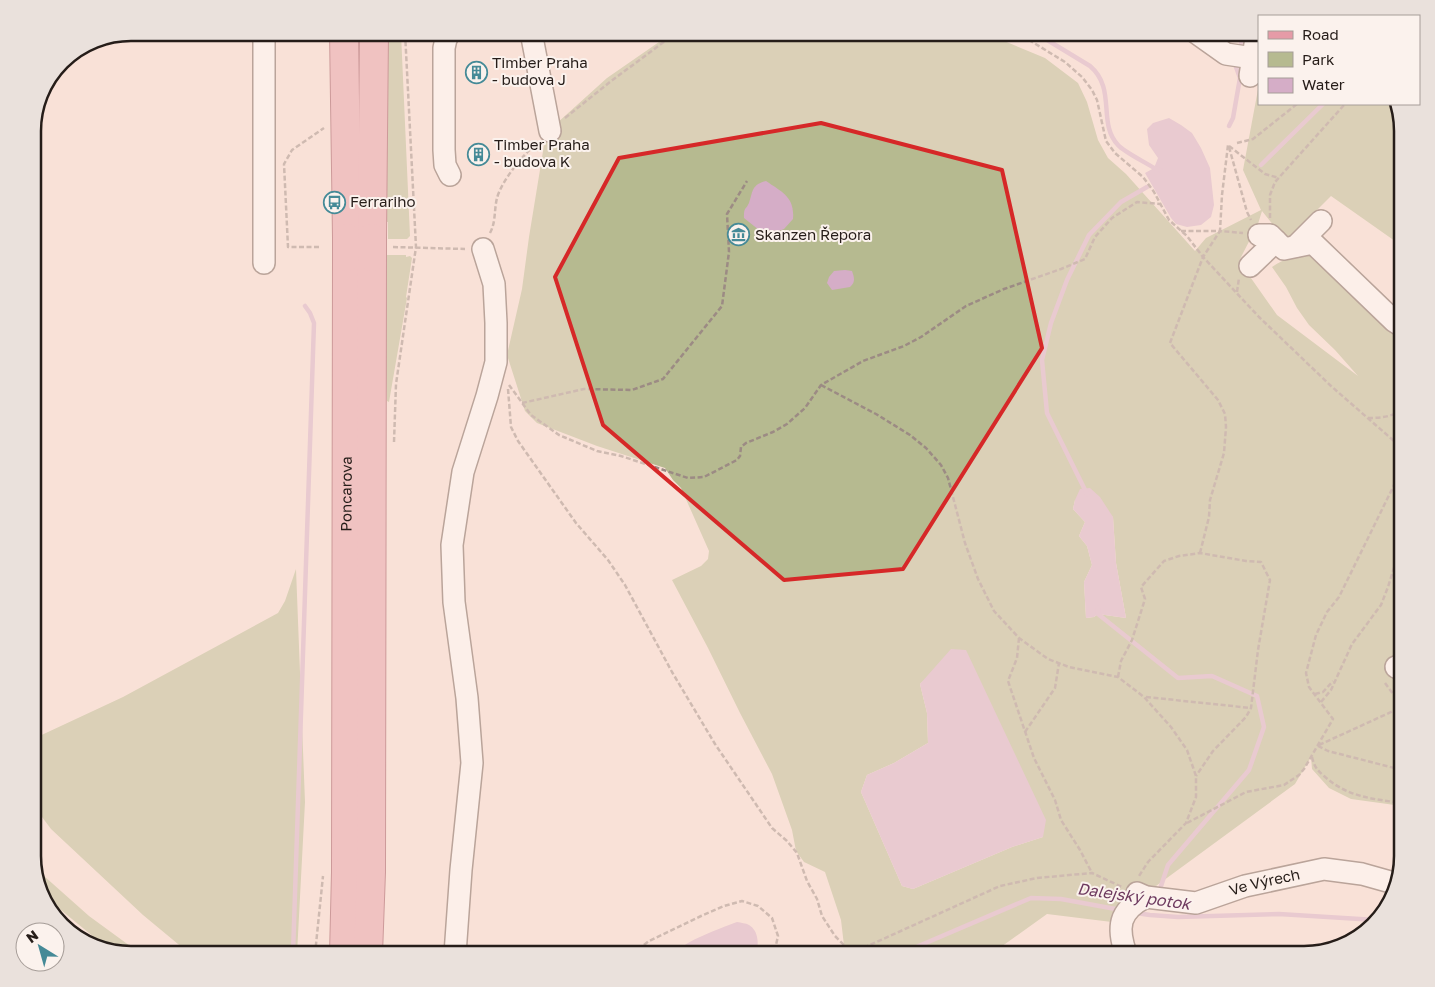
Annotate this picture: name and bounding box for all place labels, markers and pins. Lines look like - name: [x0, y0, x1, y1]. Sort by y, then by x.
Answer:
- place label: Timber Praha - budova J: [492, 53, 588, 88]
- building icon: Timber Praha - budova J: [464, 60, 488, 84]
- place label: Timber Praha - budova K: [494, 135, 590, 170]
- building icon: Timber Praha - budova K: [466, 142, 490, 166]
- bus stop icon: Ferrariho: [322, 190, 346, 214]
- place label: Ferrariho: [350, 192, 416, 210]
- museum icon: Skanzen Řepora: [727, 223, 751, 247]
- place label: Skanzen Řepora: [755, 225, 871, 243]

